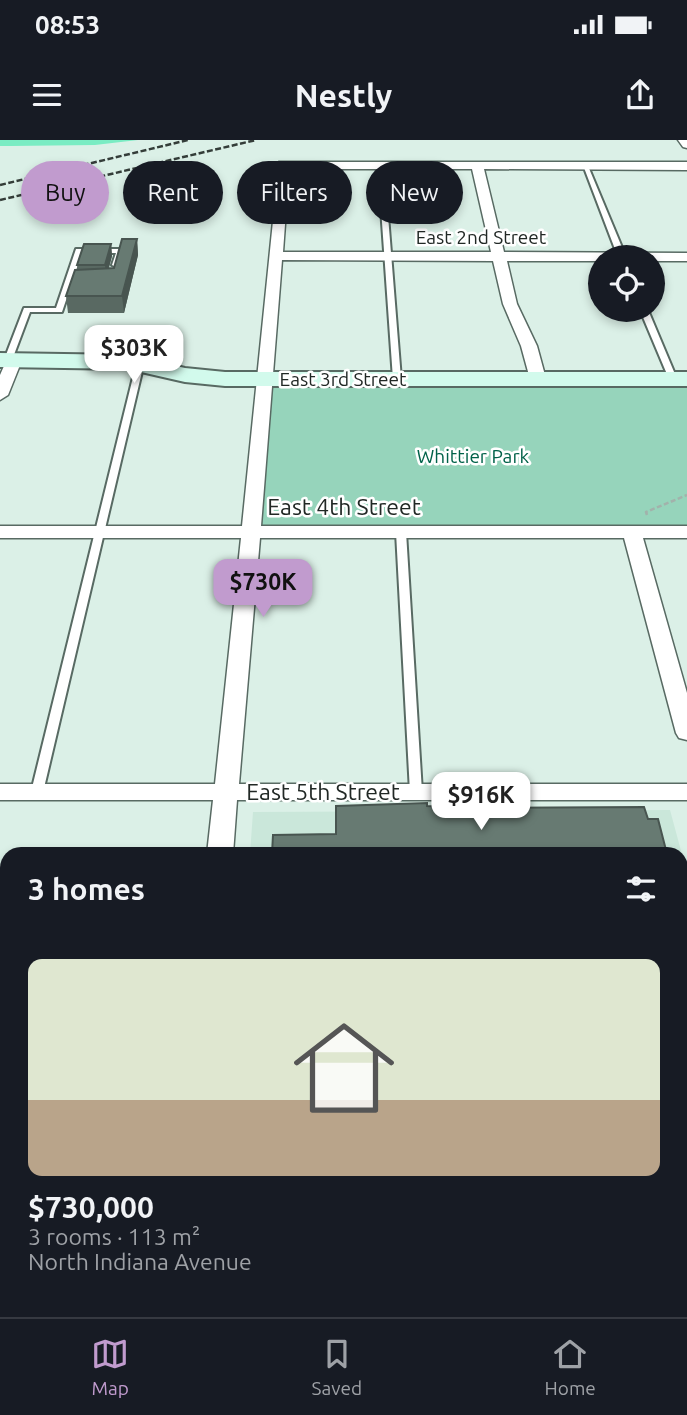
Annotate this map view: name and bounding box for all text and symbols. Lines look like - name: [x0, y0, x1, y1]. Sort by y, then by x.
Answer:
- text: 08:53: [35, 10, 100, 39]
- icon: menu: [28, 76, 66, 114]
- icon: share: [621, 76, 659, 114]
- text: Nestly: [295, 77, 392, 113]
- chip: Buy: [21, 161, 109, 224]
- chip: Rent: [123, 161, 223, 224]
- chip: Filters: [237, 161, 352, 224]
- chip: New: [366, 161, 463, 224]
- street label: East 2nd Street: [416, 226, 547, 248]
- map controls: [588, 245, 665, 322]
- button: locate: [588, 245, 665, 322]
- pin: $303K: [85, 326, 183, 385]
- text: $303K: [100, 335, 168, 360]
- street label: East 3rd Street: [280, 368, 407, 390]
- park label: Whittier Park: [417, 445, 530, 467]
- street label: East 4th Street: [267, 494, 421, 519]
- pin: $730K: [214, 560, 312, 619]
- text: $730K: [229, 569, 297, 594]
- pin: $916K: [432, 772, 530, 832]
- street label: East 5th Street: [246, 779, 400, 804]
- text: $916K: [447, 782, 515, 807]
- icon: filters: [622, 870, 660, 908]
- text: 3 homes: [28, 872, 145, 906]
- icon: home: [281, 1005, 407, 1131]
- text: $730,000: [28, 1190, 154, 1224]
- text: 3 rooms · 113 m²: [28, 1224, 200, 1249]
- text: North Indiana Avenue: [28, 1249, 252, 1274]
- tab: Map: [91, 1335, 129, 1399]
- tab: Saved: [312, 1335, 362, 1399]
- tab: Home: [545, 1335, 596, 1399]

